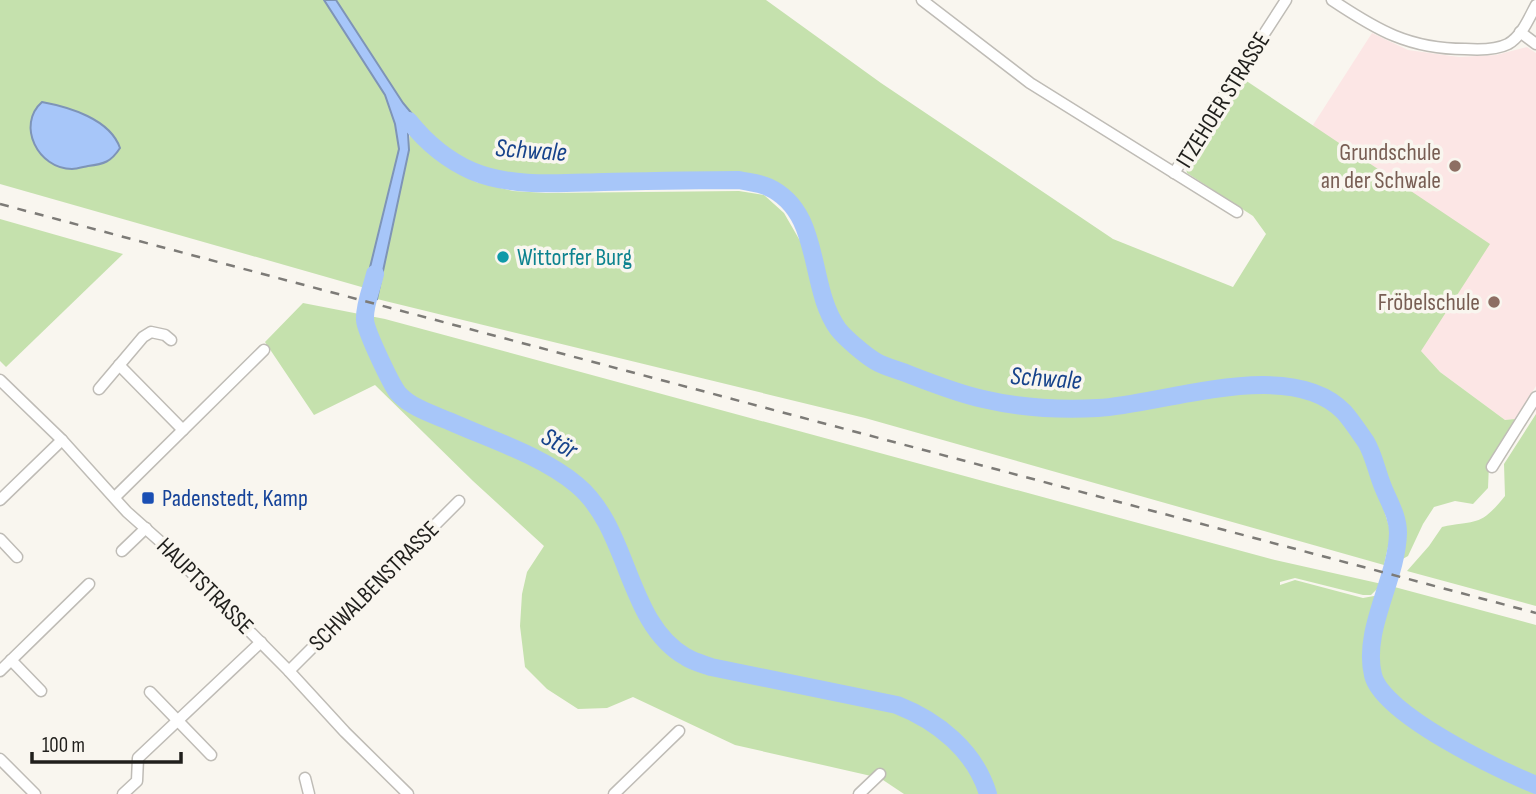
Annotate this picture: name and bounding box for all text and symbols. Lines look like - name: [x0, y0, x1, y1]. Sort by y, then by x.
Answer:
- street label: ITZEHOER STRASSE: [1170, 27, 1276, 173]
- water label: Schwale: [494, 133, 568, 169]
- place label: Grundschule an der Schwale: [1321, 138, 1441, 195]
- marker: Grundschule an der Schwale: [1447, 158, 1463, 174]
- place label: Wittorfer Burg: [517, 243, 632, 272]
- marker: Wittorfer Burg: [495, 249, 511, 265]
- place label: Fröbelschule: [1378, 288, 1480, 317]
- marker: Fröbelschule: [1486, 294, 1502, 310]
- water label: Schwale: [1009, 361, 1083, 397]
- water label: Stör: [536, 422, 584, 467]
- place label: Padenstedt, Kamp: [162, 484, 308, 513]
- marker: Padenstedt, Kamp: [140, 490, 156, 506]
- street label: SCHWALBENSTRASSE: [303, 515, 445, 657]
- street label: HAUPTSTRASSE: [151, 532, 259, 640]
- scale bar: [32, 720, 180, 764]
- text: 100 m: [42, 733, 85, 758]

